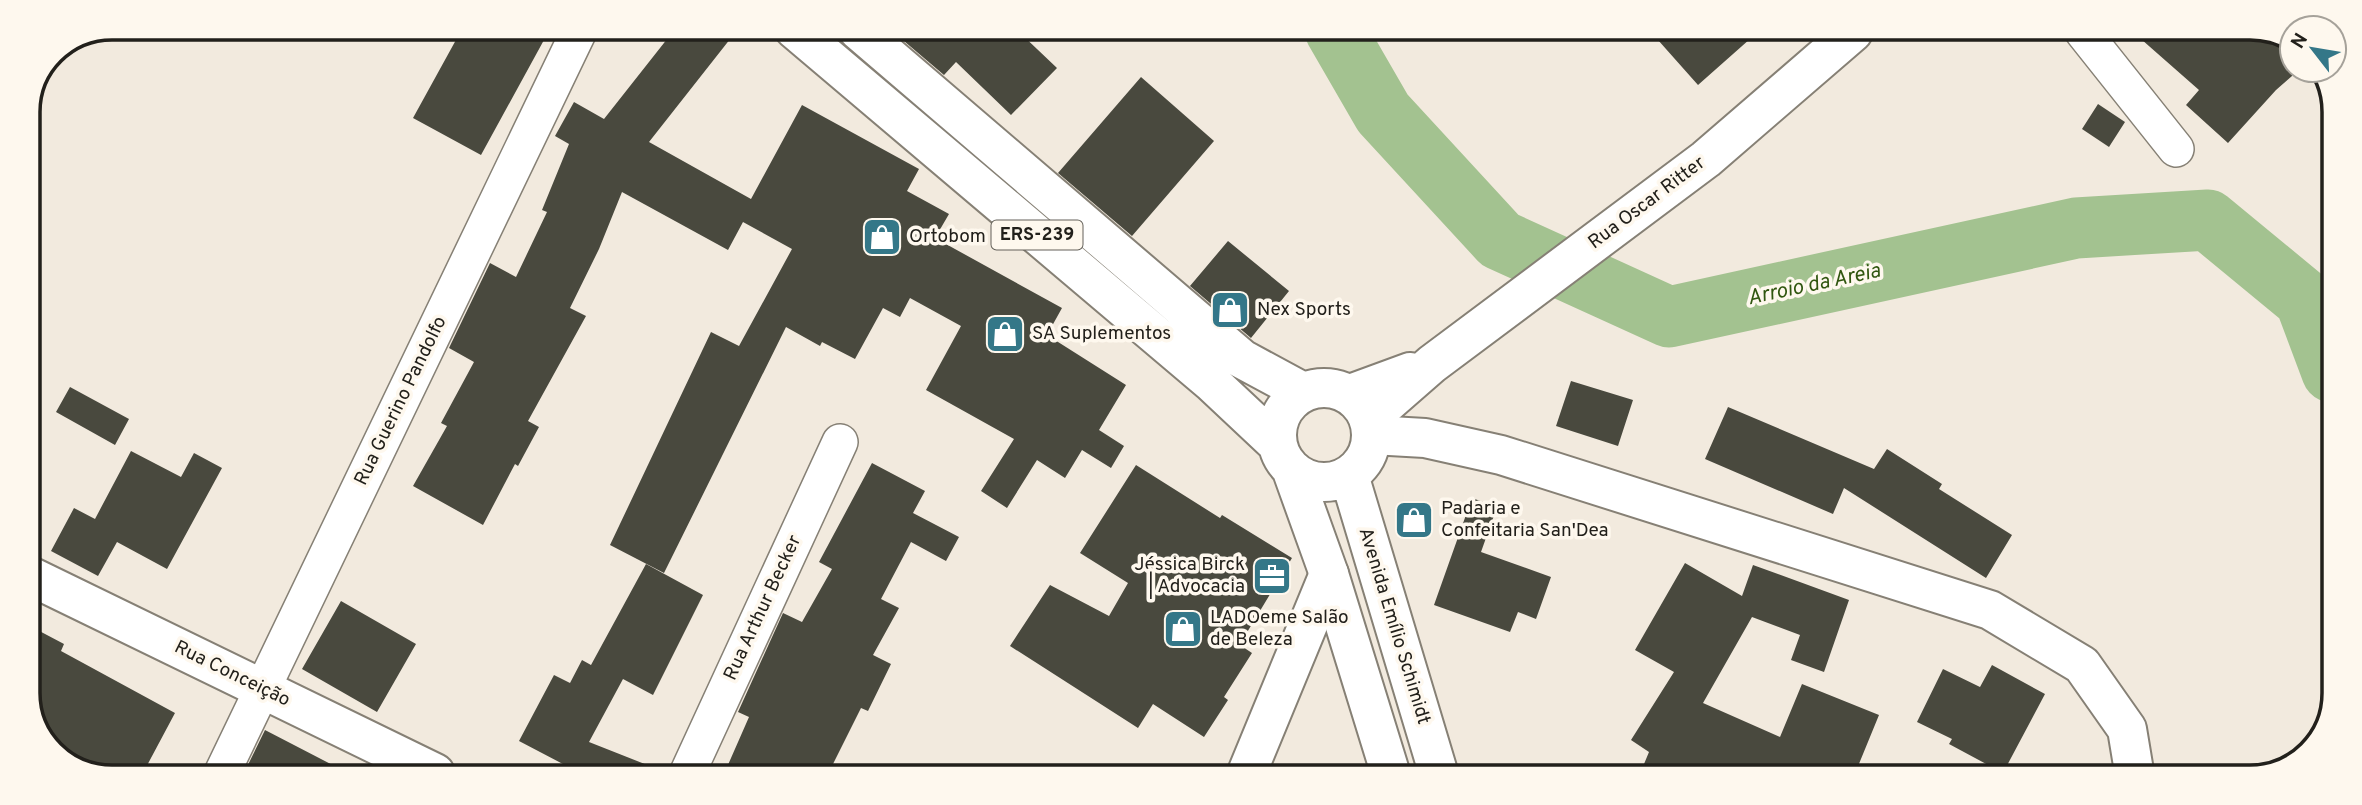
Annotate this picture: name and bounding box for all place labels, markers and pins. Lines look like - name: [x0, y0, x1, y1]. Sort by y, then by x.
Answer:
- shop icon: Ortobom: [861, 216, 903, 258]
- place label: Ortobom: [909, 225, 986, 249]
- shop icon: Nex Sports: [1209, 289, 1251, 331]
- place label: Nex Sports: [1257, 298, 1351, 322]
- shop icon: SA Suplementos: [984, 313, 1026, 355]
- place label: SA Suplementos: [1032, 322, 1171, 346]
- place label: Padaria e Confeitaria San'Dea: [1441, 497, 1609, 543]
- shop icon: Padaria e Confeitaria San'Dea: [1393, 499, 1435, 541]
- place label: Jéssica Birck | Advocacia: [1134, 553, 1245, 599]
- office icon: Jéssica Birck | Advocacia: [1251, 555, 1293, 597]
- place label: LADOeme Salão de Beleza: [1210, 606, 1349, 652]
- shop icon: LADOeme Salão de Beleza: [1162, 608, 1204, 650]

